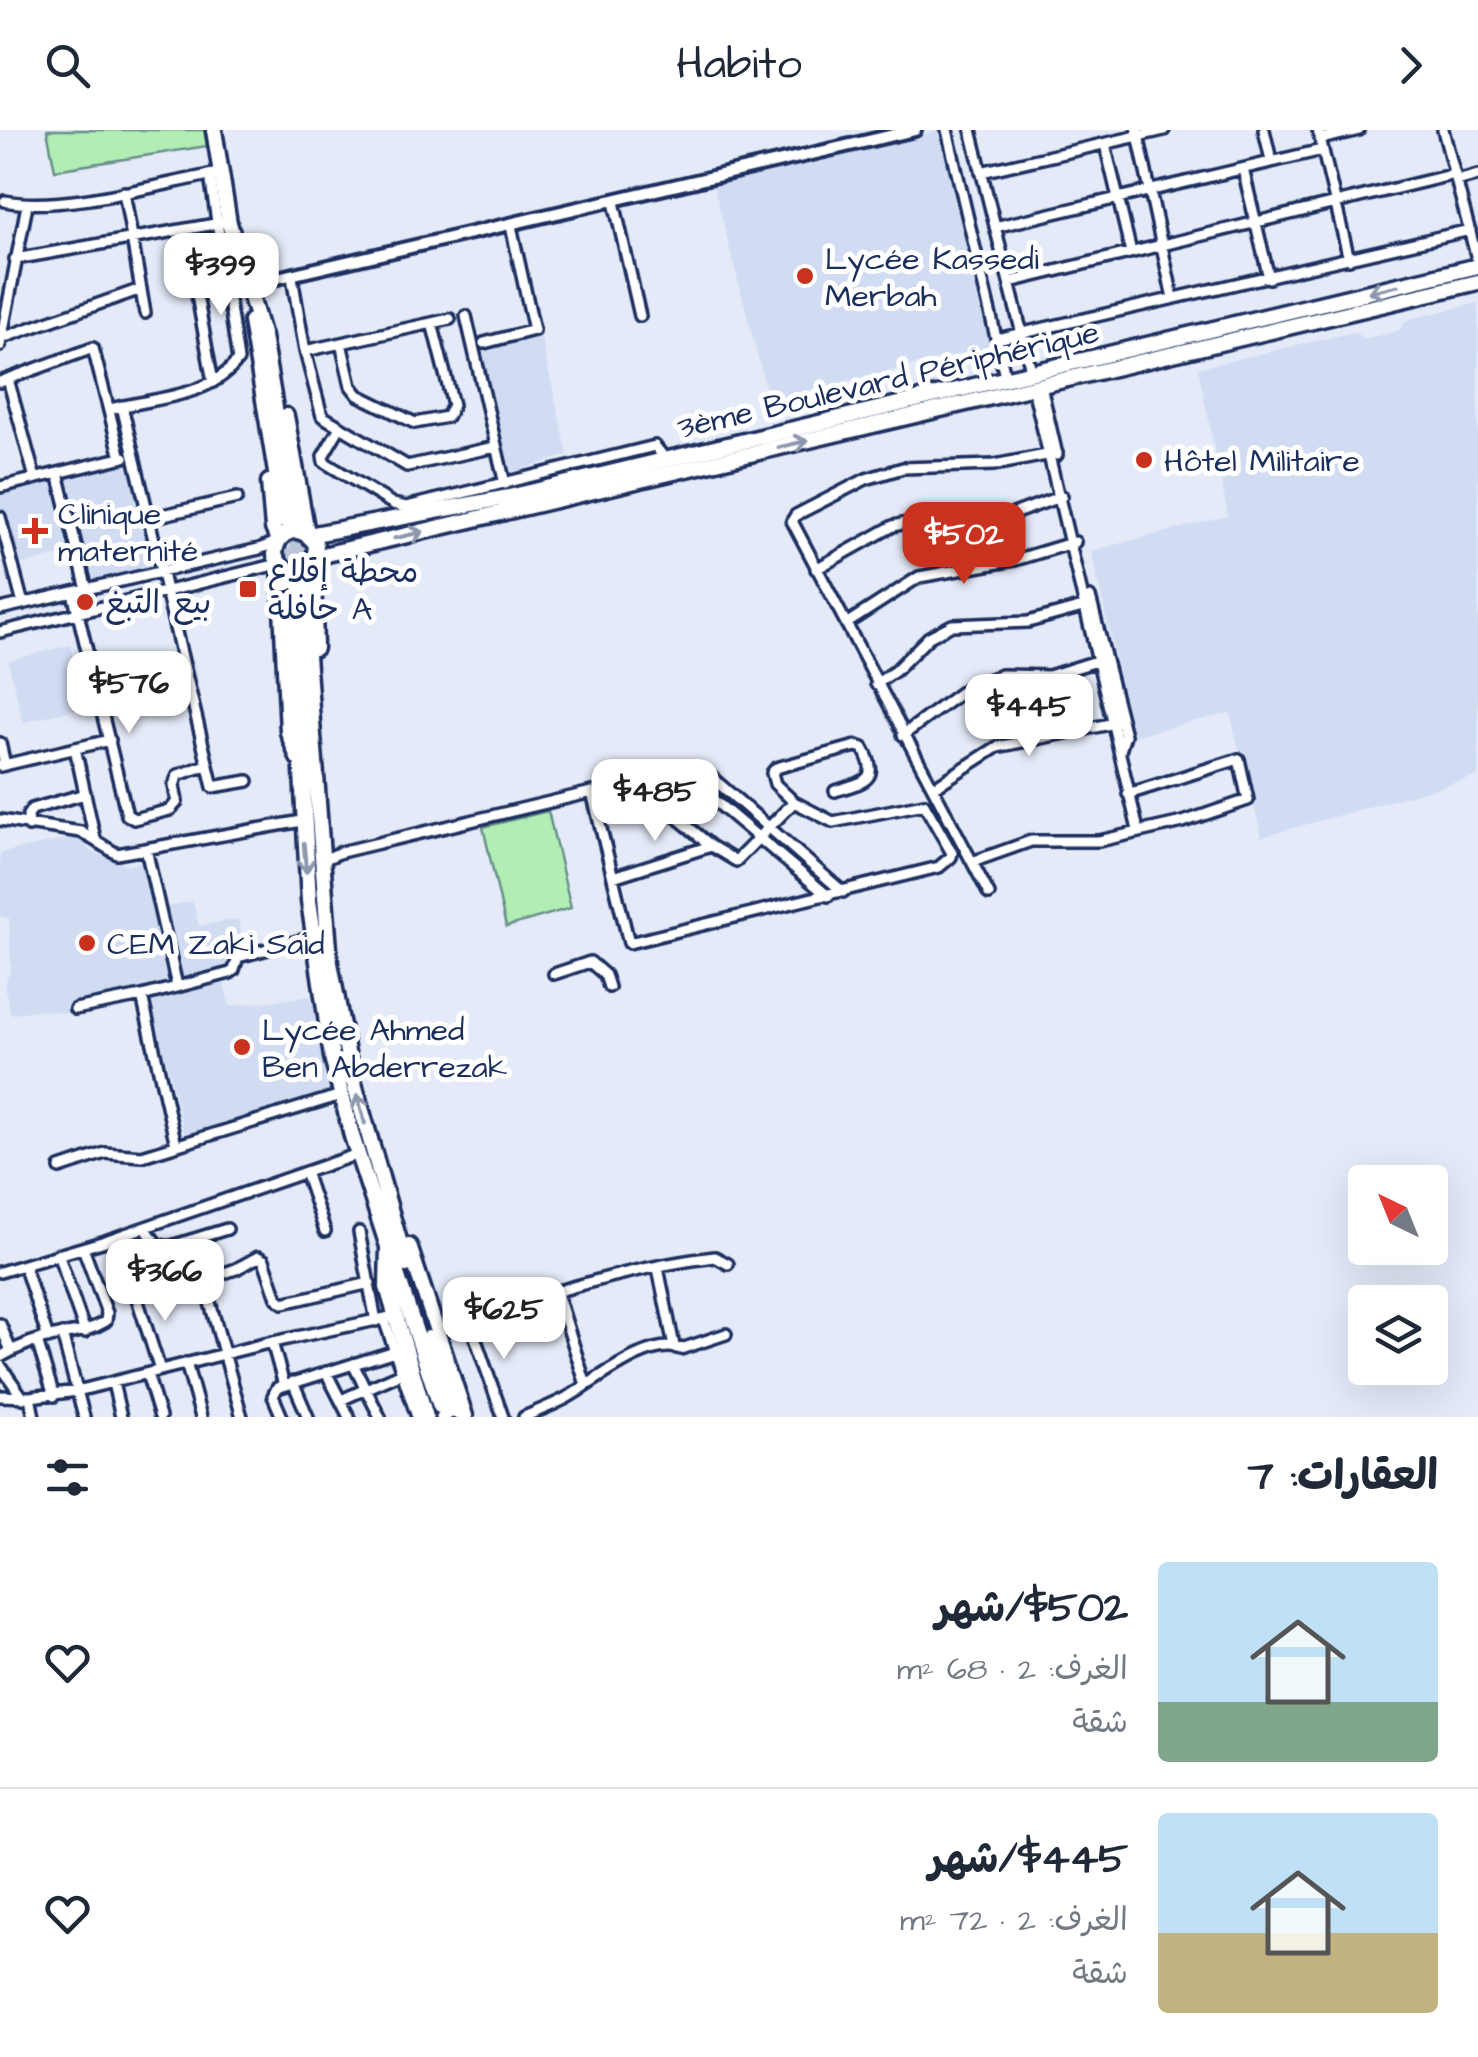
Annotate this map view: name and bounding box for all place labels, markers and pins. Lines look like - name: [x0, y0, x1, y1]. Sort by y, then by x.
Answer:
- pin: $399: [162, 233, 280, 318]
- place label: Lycée Kassedi Merbah: [825, 237, 1039, 319]
- marker: Lycée Kassedi Merbah: [794, 265, 816, 287]
- place label: Hôtel Militaire: [1164, 439, 1360, 484]
- marker: Hôtel Militaire: [1133, 449, 1155, 471]
- place label: Clinique maternité: [58, 492, 198, 574]
- pin: $502: [905, 502, 1023, 587]
- marker: Clinique maternité: [22, 518, 48, 544]
- place label: محطة إقلاع حافلة A: [268, 550, 418, 632]
- marker: محطة إقلاع حافلة A: [237, 578, 259, 600]
- place label: بيع التبغ: [105, 581, 211, 626]
- marker: بيع التبغ: [74, 591, 96, 613]
- pin: $576: [70, 651, 188, 736]
- pin: $445: [970, 674, 1088, 759]
- pin: $485: [596, 759, 714, 844]
- place label: CEM Zaki Said: [107, 922, 325, 967]
- marker: CEM Zaki Said: [76, 932, 98, 954]
- place label: Lycée Ahmed Ben Abderrezak: [262, 1008, 508, 1090]
- marker: Lycée Ahmed Ben Abderrezak: [231, 1036, 253, 1058]
- pin: $366: [106, 1239, 224, 1324]
- pin: $625: [445, 1277, 563, 1362]

